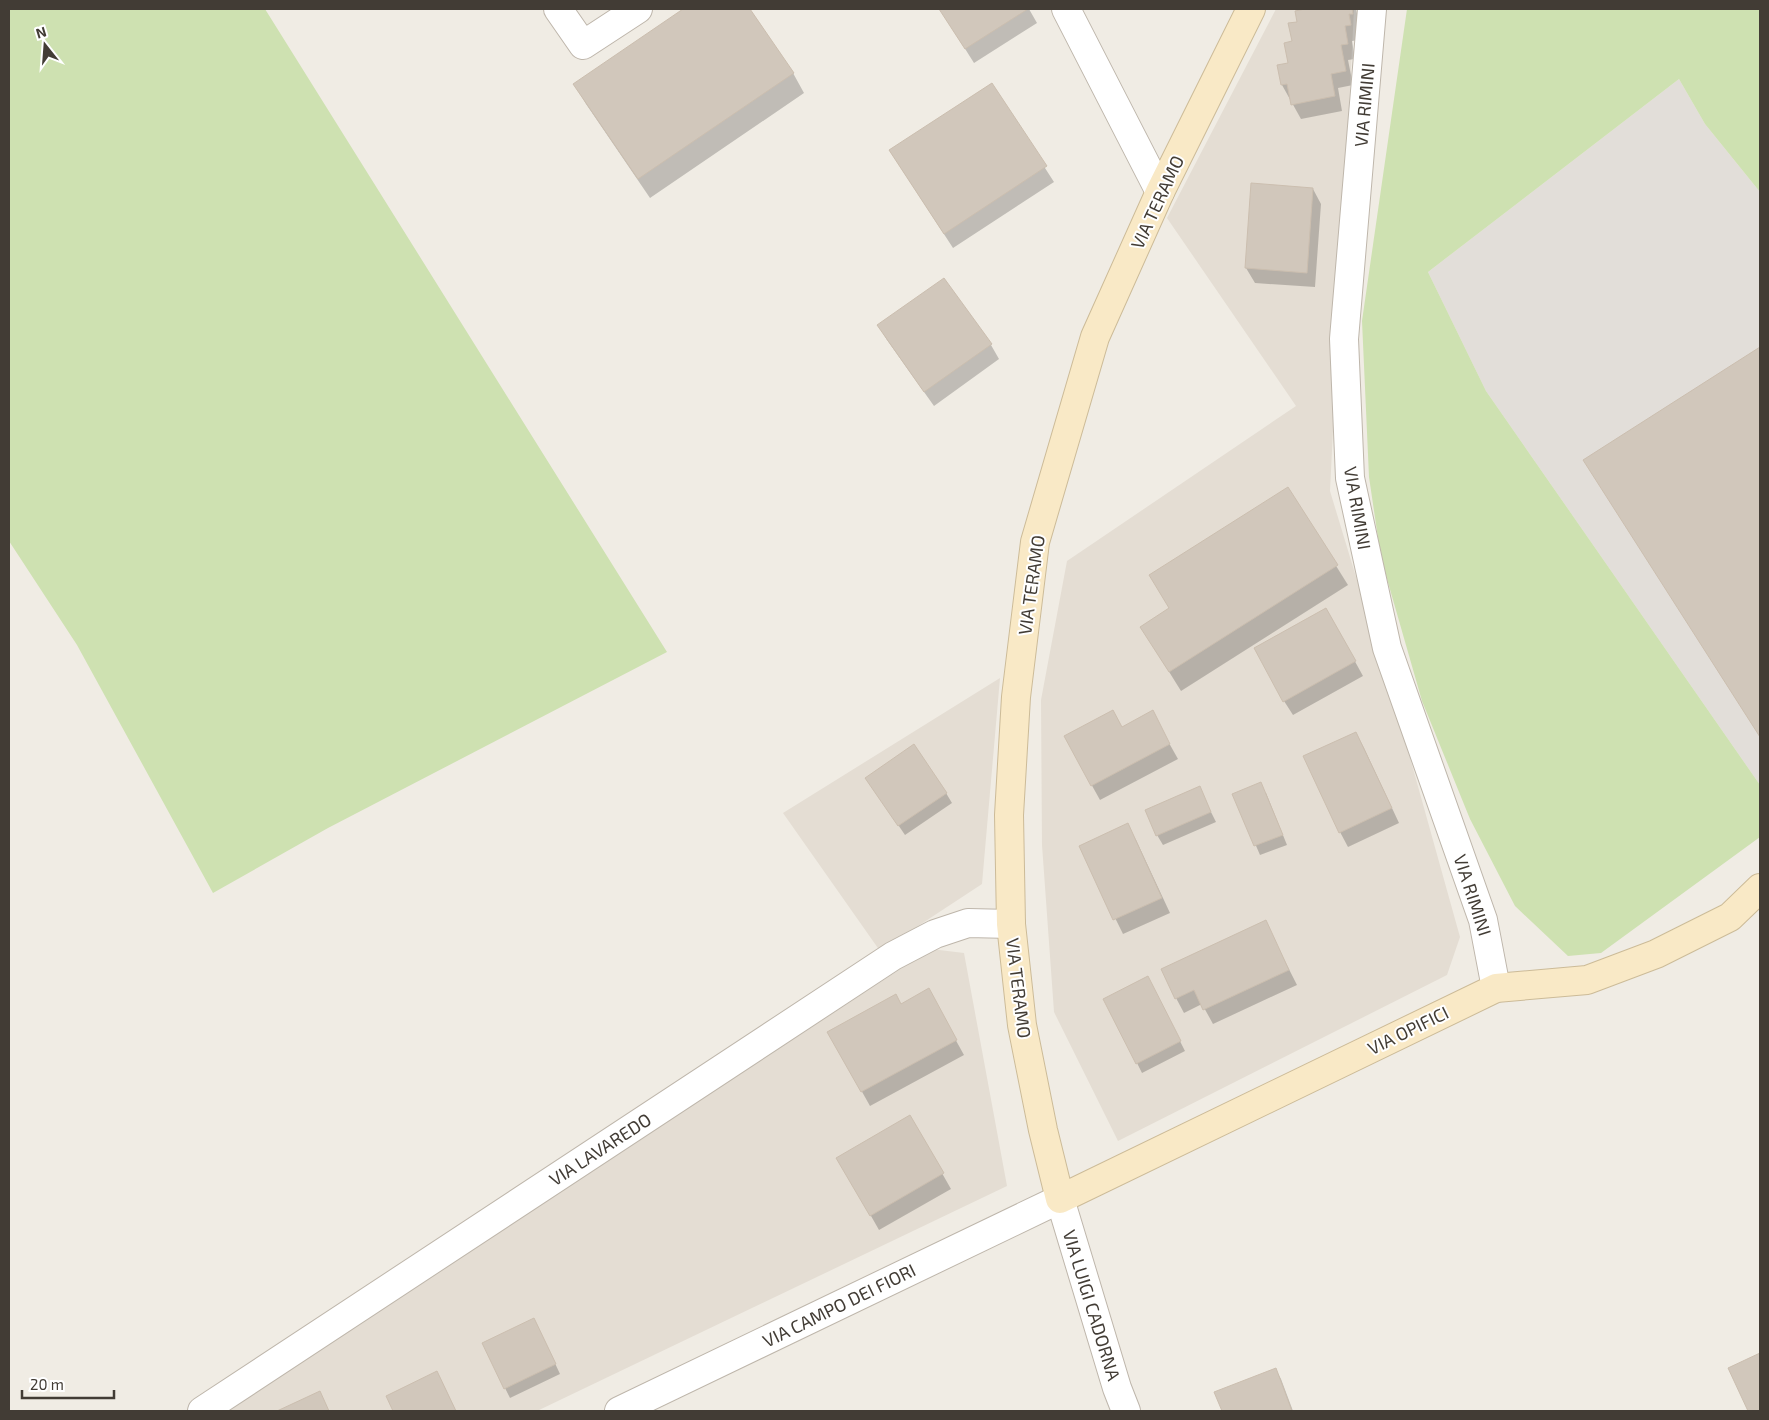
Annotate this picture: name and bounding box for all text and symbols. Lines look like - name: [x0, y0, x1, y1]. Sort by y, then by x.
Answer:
- north arrow: [20, 20, 70, 70]
- text: N: [34, 22, 48, 42]
- street label: VIA RIMINI: [1349, 62, 1379, 148]
- street label: VIA TERAMO: [1126, 152, 1188, 252]
- street label: VIA RIMINI: [1340, 465, 1376, 551]
- street label: VIA TERAMO: [1013, 534, 1049, 636]
- street label: VIA RIMINI: [1450, 852, 1496, 938]
- street label: VIA TERAMO: [1002, 937, 1036, 1039]
- street label: VIA OPIFICI: [1364, 1001, 1452, 1059]
- street label: VIA LAVAREDO: [545, 1108, 655, 1190]
- street label: VIA LUIGI CADORNA: [1059, 1227, 1126, 1384]
- street label: VIA CAMPO DEI FIORI: [759, 1258, 919, 1352]
- scale bar: [22, 1368, 115, 1400]
- text: 20 m: [30, 1375, 64, 1393]

